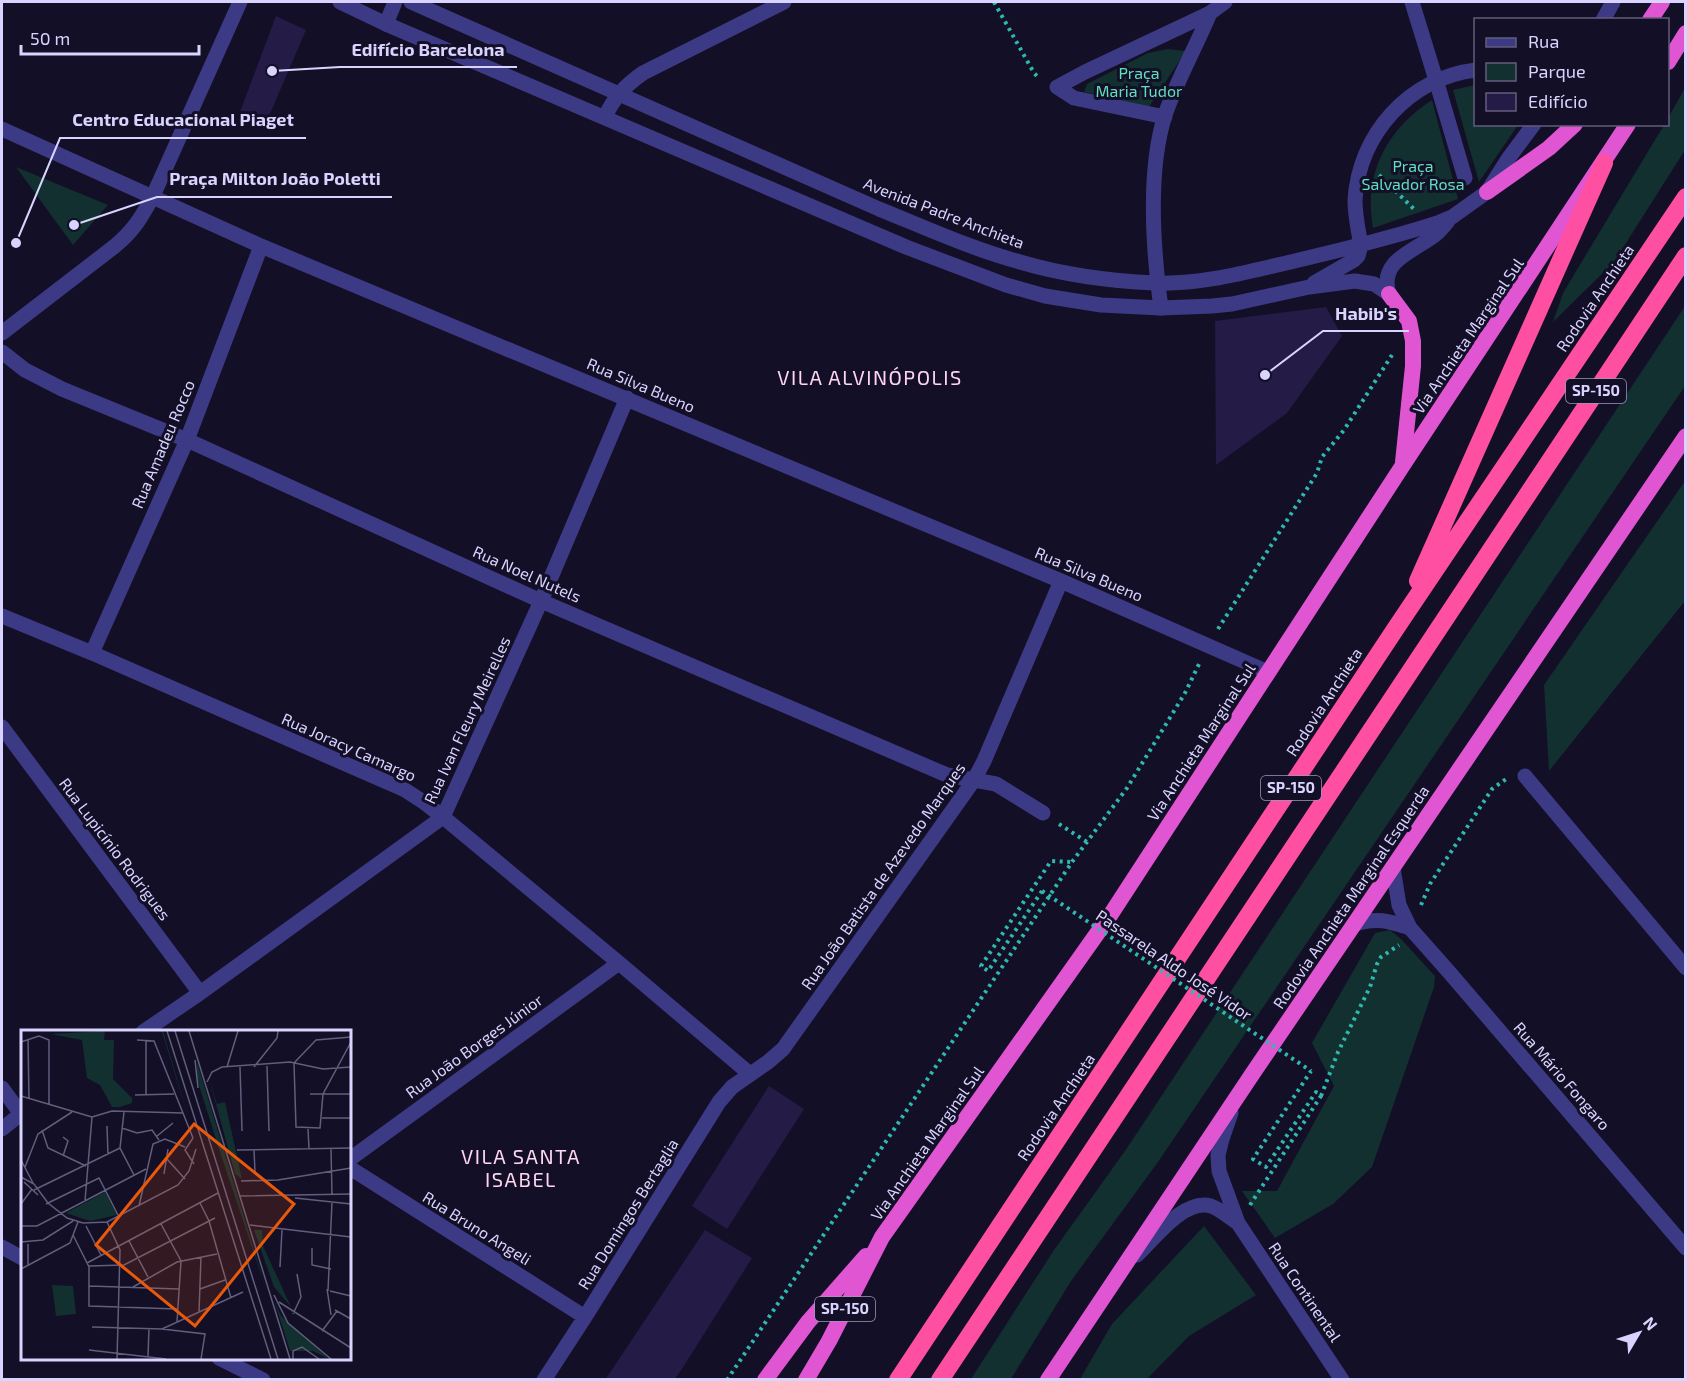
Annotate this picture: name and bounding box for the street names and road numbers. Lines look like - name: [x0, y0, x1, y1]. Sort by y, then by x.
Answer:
- street label: Avenida Padre Anchieta: [861, 173, 1027, 252]
- street label: Rodovia Anchieta: [1552, 240, 1637, 355]
- street label: Via Anchieta Marginal Sul: [1408, 254, 1527, 417]
- street label: Rua Silva Bueno: [584, 353, 698, 416]
- street label: Rua Amadeu Rocco: [127, 377, 198, 511]
- road number: SP-150: [1566, 379, 1626, 403]
- street label: Rua Noel Nutels: [470, 541, 584, 606]
- street label: Rua Silva Bueno: [1032, 542, 1146, 605]
- street label: Rua Ivan Fleury Meirelles: [419, 633, 514, 806]
- street label: Rodovia Anchieta: [1281, 644, 1366, 759]
- street label: Via Anchieta Marginal Sul: [1143, 659, 1259, 824]
- street label: Rua Joracy Camargo: [279, 708, 419, 785]
- street label: Rua João Batista de Azevedo Marques: [797, 759, 969, 993]
- street label: Rua Lupicínio Rodrigues: [56, 774, 175, 923]
- road number: SP-150: [1261, 776, 1321, 800]
- street label: Rodovia Anchieta Marginal Esquerda: [1269, 782, 1433, 1012]
- street label: Passarela Aldo José Vidor: [1093, 905, 1256, 1024]
- street label: Rua João Borges Júnior: [402, 989, 546, 1102]
- street label: Rua Mário Fongaro: [1510, 1018, 1614, 1134]
- street label: Rodovia Anchieta: [1013, 1049, 1098, 1164]
- street label: Via Anchieta Marginal Sul: [866, 1062, 987, 1224]
- street label: Rua Domingos Bertaglia: [573, 1135, 682, 1293]
- street label: Rua Bruno Angeli: [420, 1187, 535, 1268]
- street label: Rua Continental: [1265, 1238, 1346, 1345]
- road number: SP-150: [815, 1297, 875, 1321]

